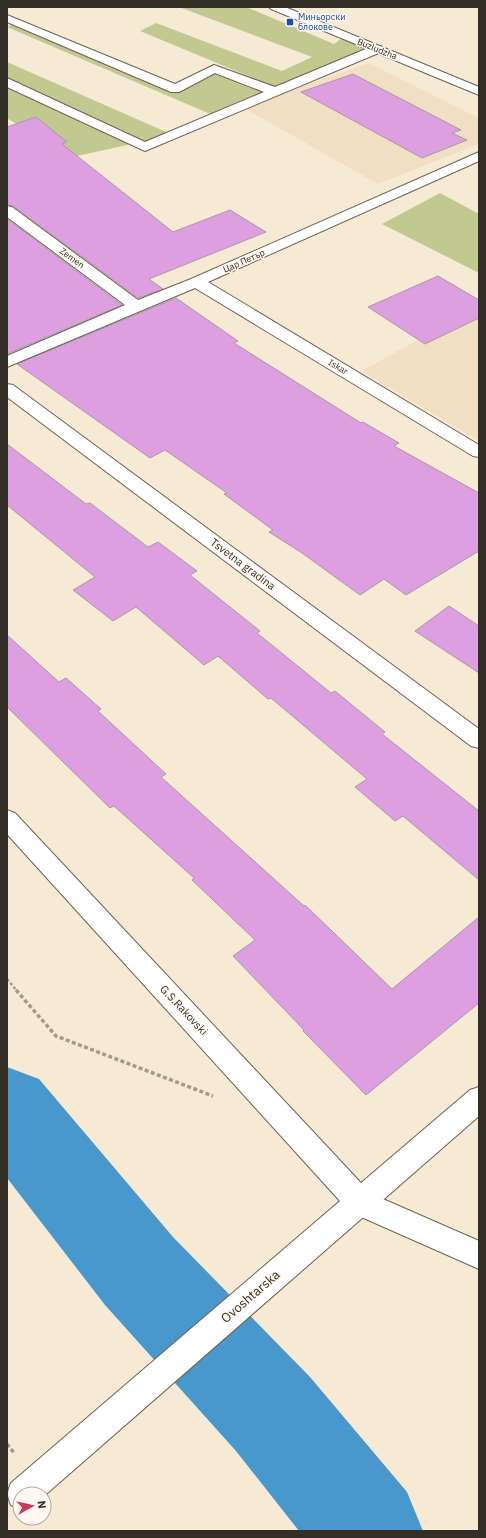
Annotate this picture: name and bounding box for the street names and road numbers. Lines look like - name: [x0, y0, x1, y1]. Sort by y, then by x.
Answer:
- street label: Buzludzha: [356, 36, 399, 62]
- street label: Zemen: [58, 245, 87, 270]
- street label: Цар Петър: [221, 246, 266, 275]
- street label: Iskar: [327, 357, 351, 377]
- street label: Tsvetna gradina: [208, 535, 278, 593]
- street label: G.S.Rakovski: [157, 982, 211, 1038]
- street label: Ovoshtarska: [217, 1266, 283, 1327]

